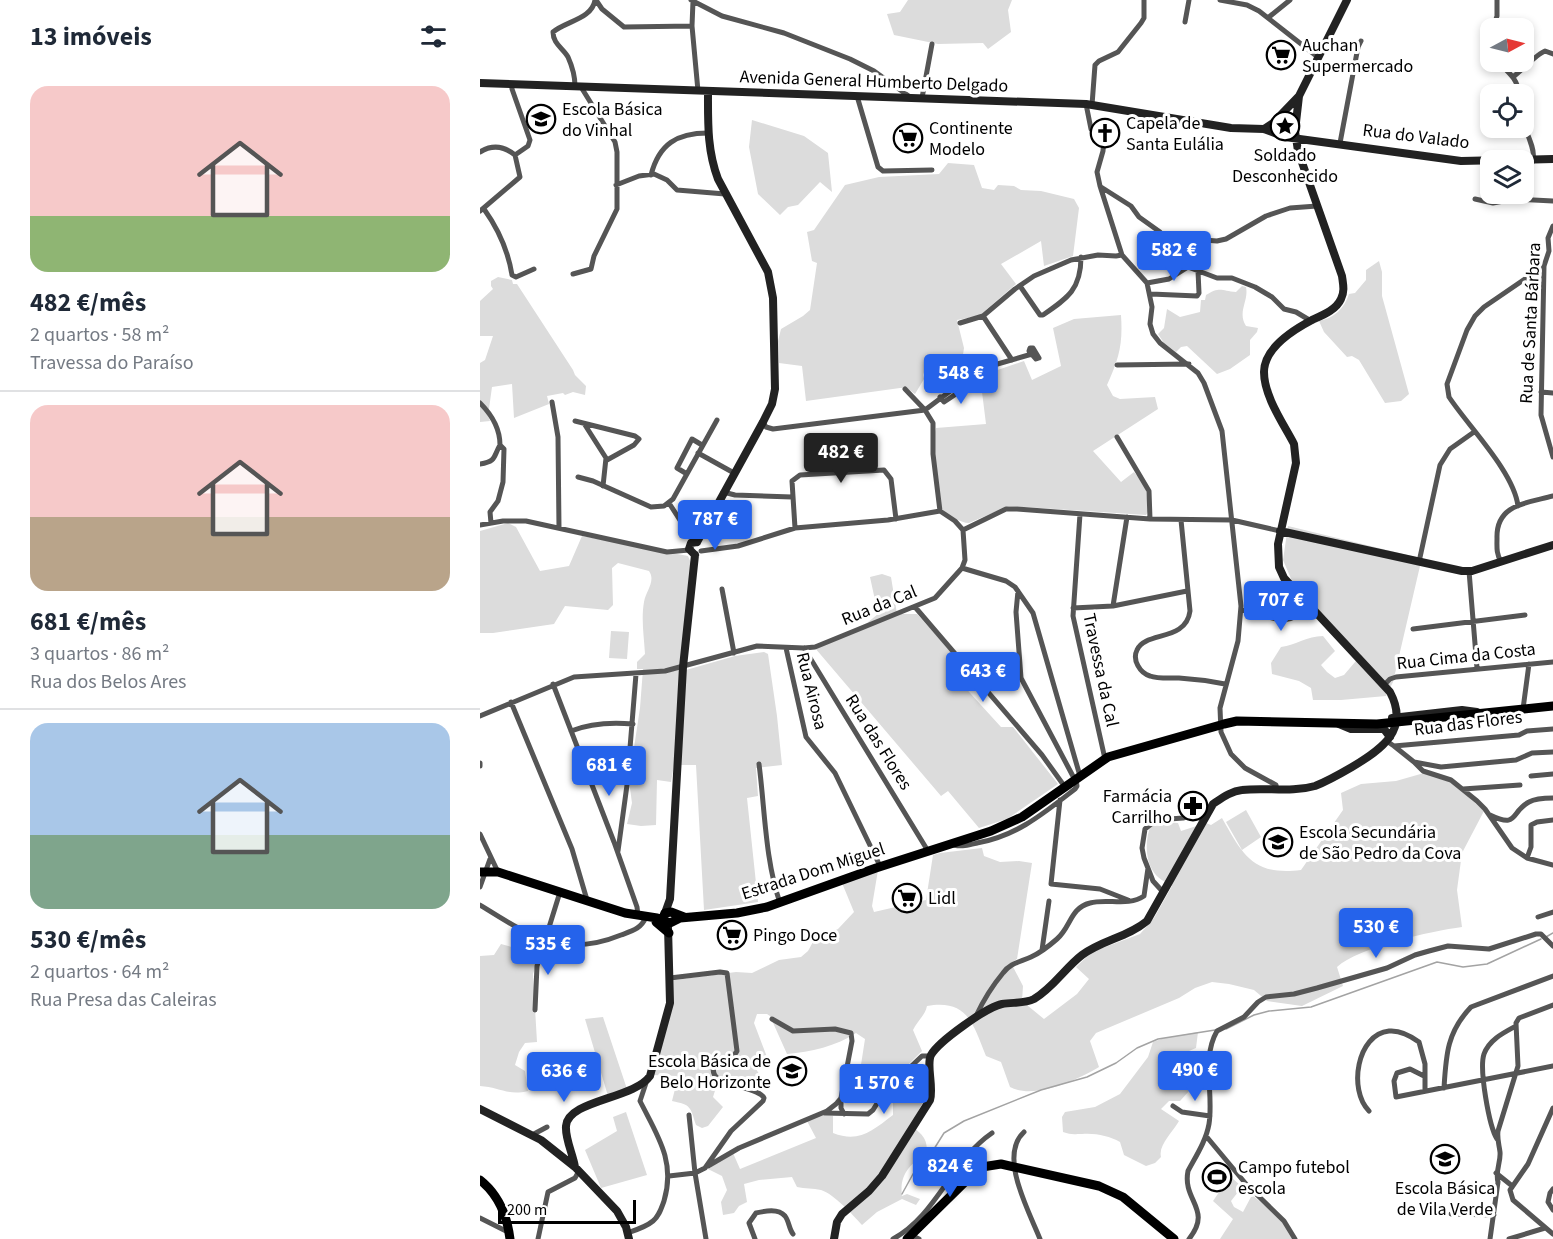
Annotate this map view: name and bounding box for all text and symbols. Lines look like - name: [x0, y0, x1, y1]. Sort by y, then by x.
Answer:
- text: 13 imóveis: [30, 18, 152, 55]
- north arrow: [1480, 18, 1534, 72]
- map controls: [1480, 18, 1534, 204]
- icon: filters: [417, 20, 450, 53]
- place label: Auchan Supermercado: [1302, 33, 1413, 79]
- supermarket icon: Auchan Supermercado: [1265, 39, 1297, 71]
- street label: Avenida General Humberto Delgado: [739, 64, 1009, 99]
- button: locate: [1480, 84, 1534, 138]
- place label: Escola Básica do Vinhal: [562, 97, 663, 143]
- school or university icon: Escola Básica do Vinhal: [525, 103, 557, 135]
- place icon: Soldado Desconhecido: [1269, 110, 1301, 142]
- place label: Capela de Santa Eulália: [1126, 111, 1224, 157]
- place label: Continente Modelo: [929, 116, 1013, 162]
- church icon: Capela de Santa Eulália: [1089, 117, 1121, 149]
- street label: Rua do Valado: [1361, 118, 1471, 155]
- supermarket icon: Continente Modelo: [892, 122, 924, 154]
- icon: home: [186, 125, 294, 233]
- place label: Soldado Desconhecido: [1232, 143, 1338, 189]
- button: layers: [1480, 150, 1534, 204]
- pin: 582 €: [1132, 231, 1216, 282]
- text: 582 €: [1151, 236, 1197, 264]
- street label: Rua de Santa Bárbara: [1514, 242, 1547, 404]
- text: 482 €/mês: [30, 284, 146, 321]
- text: 2 quartos · 58 m²: [30, 321, 169, 349]
- text: Travessa do Paraíso: [30, 349, 194, 377]
- pin: 548 €: [919, 354, 1003, 405]
- text: 548 €: [938, 359, 984, 387]
- pin: 482 €: [799, 433, 883, 484]
- text: 482 €: [818, 438, 864, 466]
- icon: home: [186, 444, 294, 552]
- pin: 787 €: [673, 500, 757, 551]
- text: 787 €: [692, 505, 738, 533]
- street label: Rua da Cal: [838, 579, 921, 632]
- pin: 707 €: [1239, 581, 1323, 632]
- text: 707 €: [1258, 586, 1304, 614]
- text: 681 €/mês: [30, 603, 146, 640]
- street label: Travessa da Cal: [1076, 611, 1125, 729]
- street label: Rua Cima da Costa: [1395, 637, 1537, 676]
- text: 3 quartos · 86 m²: [30, 640, 169, 668]
- street label: Rua Airosa: [790, 650, 833, 733]
- pin: 643 €: [941, 652, 1025, 703]
- text: 643 €: [960, 657, 1006, 685]
- text: Rua dos Belos Ares: [30, 668, 186, 696]
- street label: Rua das Flores: [839, 690, 918, 795]
- street label: Rua das Flores: [1413, 704, 1524, 743]
- pin: 681 €: [567, 746, 651, 797]
- text: 681 €: [586, 751, 632, 779]
- icon: home: [186, 762, 294, 870]
- place label: Farmácia Carrilho: [1103, 784, 1172, 830]
- pharmacy icon: Farmácia Carrilho: [1177, 790, 1209, 822]
- place label: Escola Secundária de São Pedro da Cova: [1299, 820, 1461, 866]
- school or university icon: Escola Secundária de São Pedro da Cova: [1262, 826, 1294, 858]
- street label: Estrada Dom Miguel: [738, 836, 888, 906]
- supermarket icon: Lidl: [891, 882, 923, 914]
- place label: Lidl: [928, 886, 956, 911]
- pin: 530 €: [1334, 908, 1418, 959]
- text: 530 €: [1353, 913, 1399, 941]
- supermarket icon: Pingo Doce: [716, 919, 748, 951]
- text: 530 €/mês: [30, 921, 146, 958]
- place label: Pingo Doce: [753, 923, 837, 948]
- pin: 535 €: [506, 925, 590, 976]
- text: 535 €: [525, 930, 571, 958]
- text: 2 quartos · 64 m²: [30, 958, 169, 986]
- text: Rua Presa das Caleiras: [30, 986, 217, 1014]
- place label: Escola Básica de Belo Horizonte: [648, 1049, 771, 1095]
- pin: 490 €: [1153, 1051, 1237, 1102]
- pin: 636 €: [522, 1052, 606, 1103]
- school or university icon: Escola Básica de Belo Horizonte: [776, 1055, 808, 1087]
- text: 490 €: [1172, 1056, 1218, 1084]
- text: 636 €: [541, 1057, 587, 1085]
- pin: 1 570 €: [829, 1064, 939, 1115]
- text: 1 570 €: [854, 1069, 914, 1097]
- school or university icon: Escola Básica de Vila Verde: [1429, 1143, 1461, 1175]
- pin: 824 €: [908, 1147, 992, 1198]
- text: 824 €: [927, 1152, 973, 1180]
- place label: Campo futebol escola: [1238, 1155, 1350, 1201]
- sports icon: Campo futebol escola: [1201, 1161, 1233, 1193]
- place label: Escola Básica de Vila Verde: [1395, 1176, 1495, 1222]
- scale bar: [498, 1197, 636, 1224]
- text: 200 m: [507, 1199, 547, 1221]

